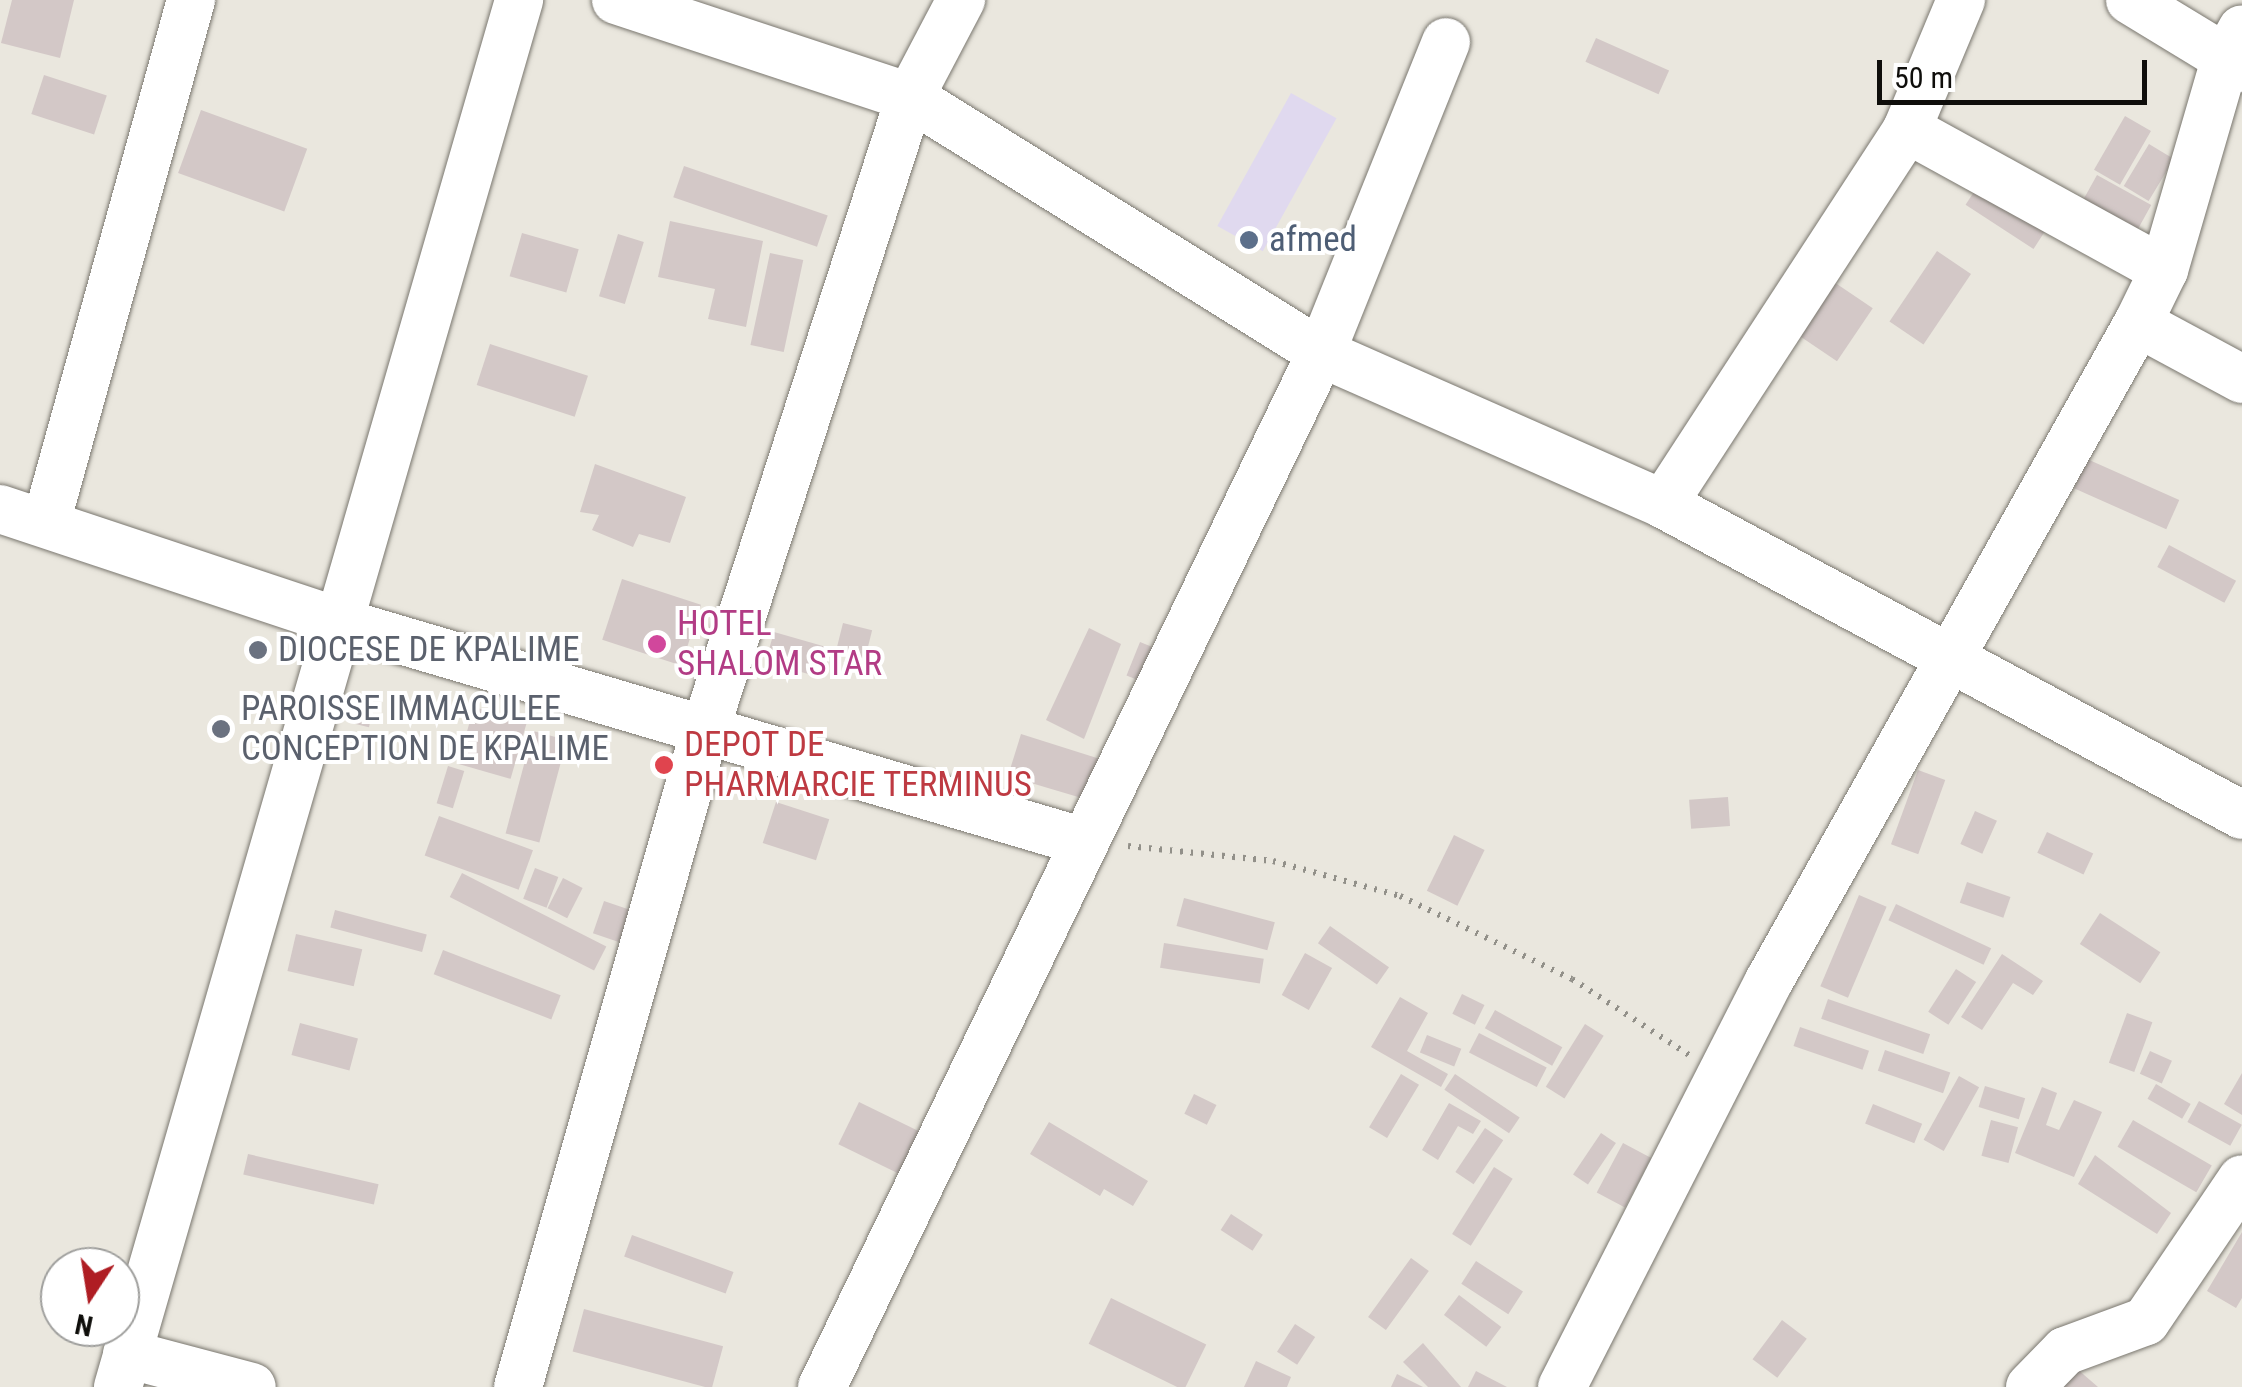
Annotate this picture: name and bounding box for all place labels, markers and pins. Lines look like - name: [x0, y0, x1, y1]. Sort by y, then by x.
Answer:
- place label: afmed: [1269, 219, 1357, 261]
- marker: afmed: [1238, 229, 1260, 251]
- place label: HOTEL SHALOM STAR: [677, 603, 882, 685]
- place label: DIOCESE DE KPALIME: [278, 629, 580, 671]
- marker: HOTEL SHALOM STAR: [646, 633, 668, 655]
- marker: DIOCESE DE KPALIME: [247, 639, 269, 661]
- place label: PAROISSE IMMACULEE CONCEPTION DE KPALIME: [241, 688, 609, 770]
- marker: PAROISSE IMMACULEE CONCEPTION DE KPALIME: [210, 718, 232, 740]
- place label: DEPOT DE PHARMARCIE TERMINUS: [684, 724, 1033, 806]
- marker: DEPOT DE PHARMARCIE TERMINUS: [653, 754, 675, 776]

